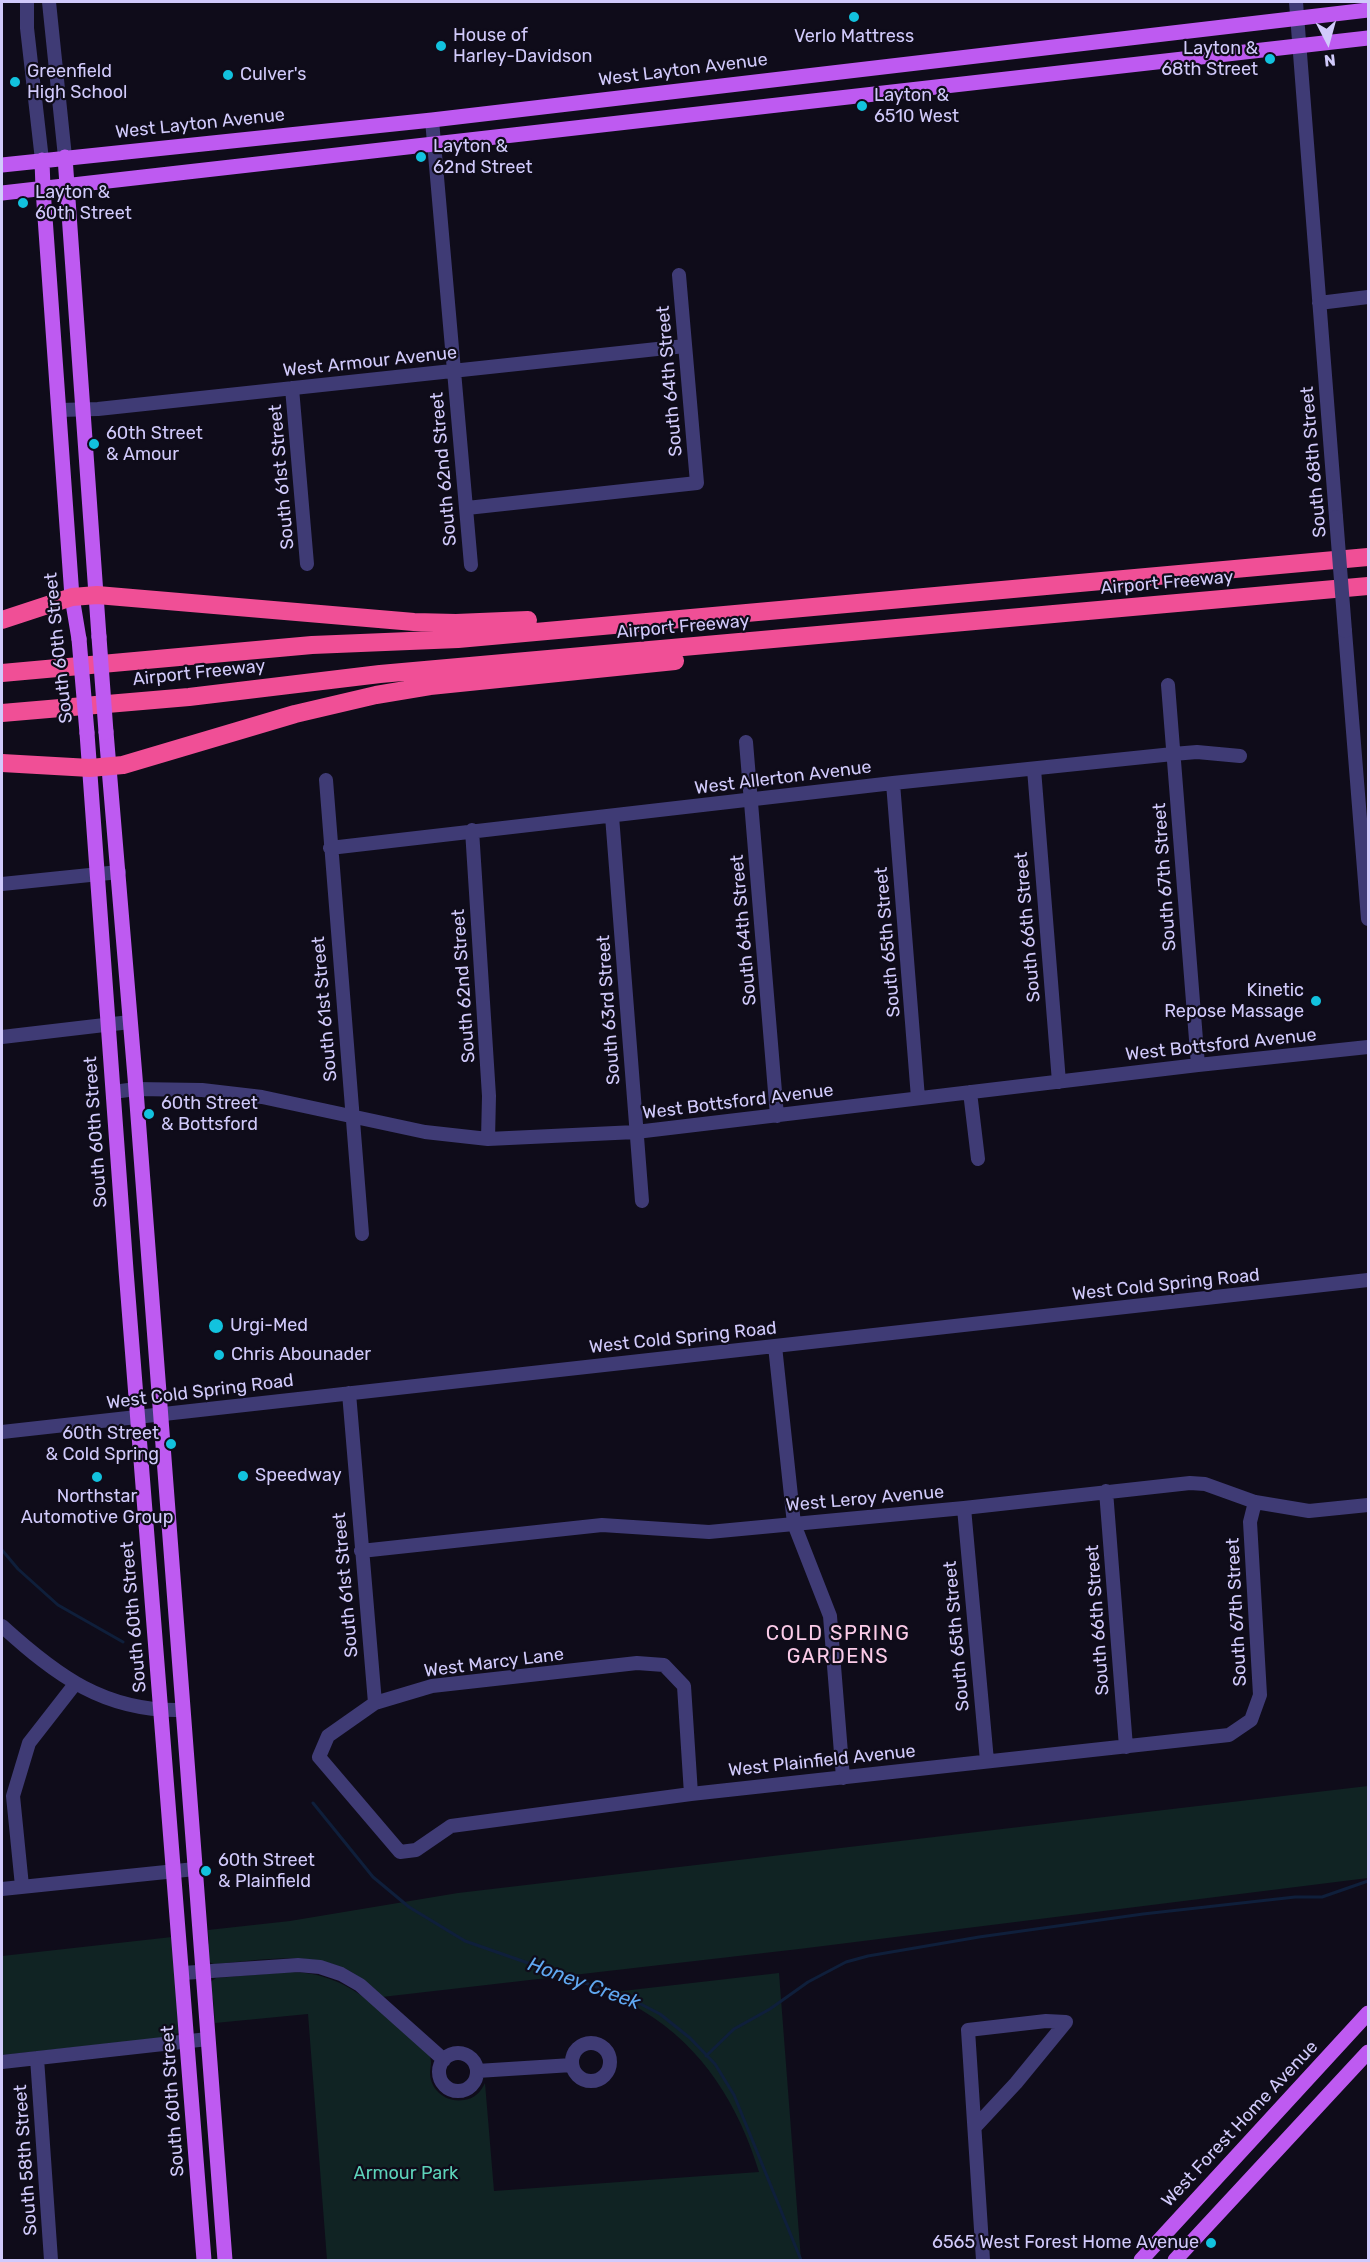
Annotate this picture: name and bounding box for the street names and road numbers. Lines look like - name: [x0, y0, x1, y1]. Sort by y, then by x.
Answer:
- street label: West Layton Avenue: [597, 49, 769, 91]
- street label: West Layton Avenue: [114, 104, 286, 144]
- street label: South 64th Street: [653, 305, 687, 457]
- street label: West Armour Avenue: [282, 342, 458, 382]
- street label: South 68th Street: [1297, 386, 1331, 538]
- street label: South 62nd Street: [427, 391, 461, 547]
- street label: South 61st Street: [265, 404, 299, 550]
- street label: Airport Freeway: [1100, 566, 1234, 600]
- street label: South 60th Street: [40, 572, 78, 724]
- street label: Airport Freeway: [616, 610, 750, 644]
- street label: Airport Freeway: [132, 655, 266, 691]
- street label: West Allerton Avenue: [693, 756, 873, 800]
- street label: South 67th Street: [1149, 802, 1181, 952]
- street label: South 66th Street: [1011, 851, 1045, 1003]
- street label: South 64th Street: [727, 854, 761, 1006]
- street label: South 65th Street: [871, 866, 905, 1018]
- street label: South 62nd Street: [448, 908, 480, 1064]
- street label: South 63rd Street: [593, 934, 625, 1086]
- street label: South 61st Street: [308, 936, 342, 1082]
- street label: West Bottsford Avenue: [1124, 1024, 1318, 1066]
- street label: South 60th Street: [80, 1056, 112, 1208]
- street label: West Bottsford Avenue: [641, 1080, 835, 1124]
- street label: West Cold Spring Road: [1071, 1264, 1261, 1306]
- street label: West Cold Spring Road: [588, 1317, 778, 1359]
- street label: West Cold Spring Road: [105, 1370, 295, 1414]
- street label: West Leroy Avenue: [785, 1481, 945, 1517]
- street label: South 61st Street: [329, 1512, 363, 1658]
- street label: South 67th Street: [1222, 1537, 1252, 1687]
- street label: South 60th Street: [117, 1541, 151, 1693]
- street label: South 66th Street: [1082, 1544, 1114, 1696]
- street label: South 65th Street: [940, 1560, 974, 1712]
- street label: West Marcy Lane: [423, 1644, 565, 1682]
- street label: West Plainfield Avenue: [727, 1740, 917, 1782]
- street label: South 60th Street: [157, 2025, 189, 2177]
- street label: West Forest Home Avenue: [1157, 2036, 1323, 2212]
- street label: South 58th Street: [10, 2084, 42, 2236]

